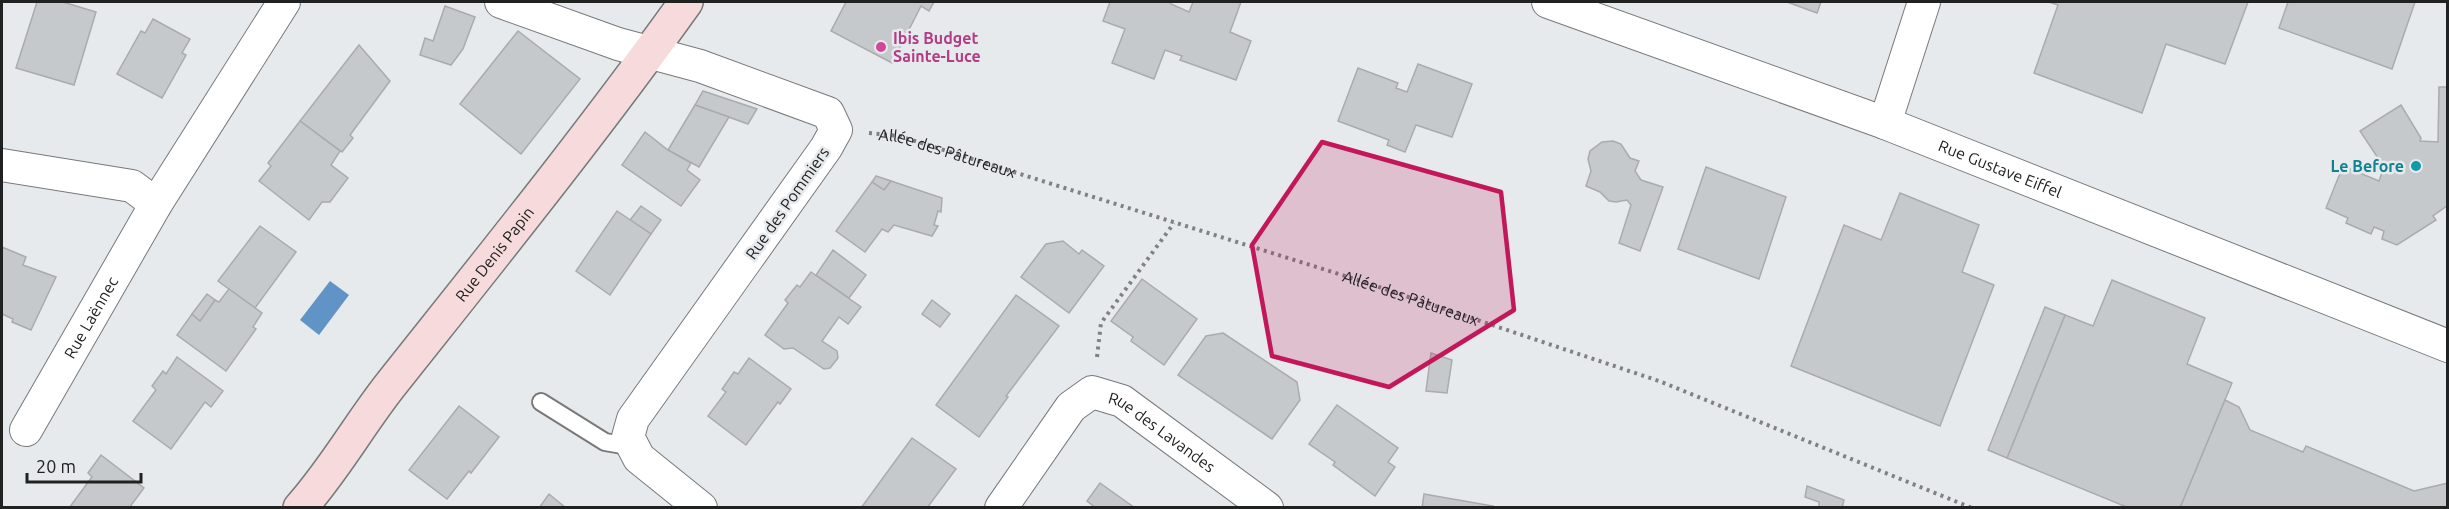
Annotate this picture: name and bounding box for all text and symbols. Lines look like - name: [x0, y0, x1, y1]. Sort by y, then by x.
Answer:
- place label: Ibis Budget Sainte-Luce: [893, 29, 981, 65]
- marker: Ibis Budget Sainte-Luce: [874, 40, 888, 54]
- street label: Allée des Pâtureaux: [878, 125, 1018, 181]
- street label: Rue Gustave Eiffel: [1936, 136, 2065, 201]
- street label: Rue des Pommiers: [742, 144, 832, 262]
- place label: Le Before: [2331, 157, 2404, 175]
- marker: Le Before: [2409, 159, 2423, 173]
- street label: Rue Denis Papin: [452, 203, 537, 305]
- street label: Allée des Pâtureaux: [1341, 267, 1481, 329]
- street label: Rue Laënnec: [60, 273, 122, 361]
- street label: Rue des Lavandes: [1106, 388, 1219, 476]
- scale bar: [27, 446, 141, 484]
- text: 20 m: [36, 456, 76, 476]

